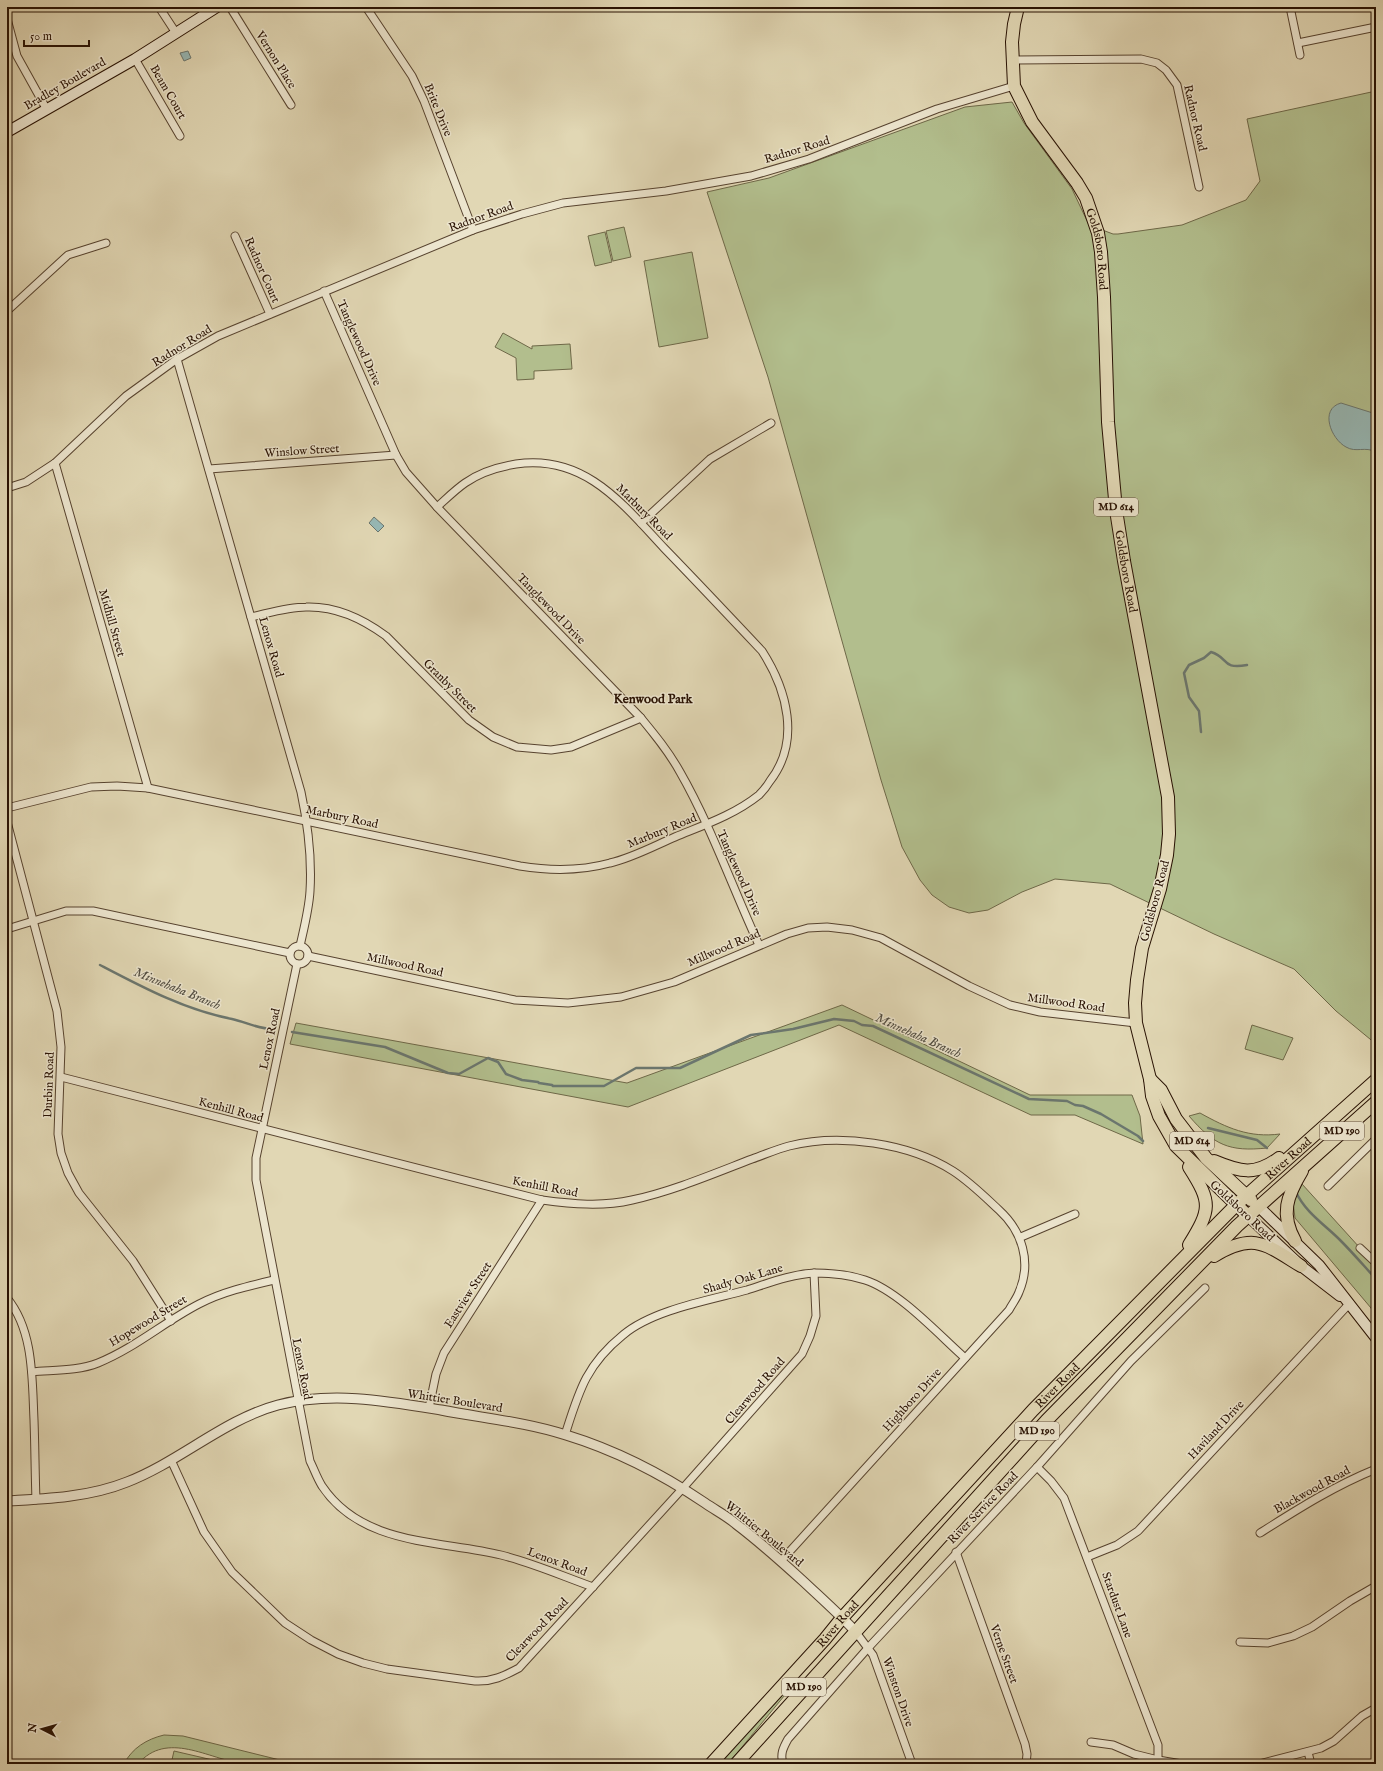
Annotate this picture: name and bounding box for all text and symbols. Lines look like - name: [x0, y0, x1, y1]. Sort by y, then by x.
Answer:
- scale bar: [24, 22, 89, 48]
- street label: Vernon Place: [252, 28, 300, 92]
- text: 50 m: [30, 29, 52, 44]
- street label: Bradley Boulevard: [22, 54, 109, 113]
- street label: Beam Court: [146, 62, 190, 122]
- street label: Brite Drive: [421, 81, 456, 139]
- street label: Radnor Road: [1180, 83, 1210, 153]
- street label: Radnor Road: [762, 133, 832, 167]
- street label: Radnor Road: [447, 198, 516, 236]
- street label: Goldsboro Road: [1083, 206, 1111, 291]
- street label: Radnor Court: [241, 235, 283, 305]
- street label: Tanglewood Drive: [333, 298, 385, 389]
- street label: Radnor Road: [149, 321, 215, 370]
- street label: Winslow Street: [264, 441, 340, 461]
- street label: Marbury Road: [613, 481, 676, 544]
- road number: MD 614: [1094, 498, 1138, 516]
- street label: Goldsboro Road: [1112, 529, 1141, 614]
- street label: Tanglewood Drive: [514, 571, 589, 648]
- street label: Midhill Street: [95, 588, 129, 658]
- street label: Lenox Road: [255, 615, 287, 680]
- street label: Granby Street: [420, 656, 480, 716]
- district label: Kenwood Park: [613, 691, 694, 708]
- street label: Marbury Road: [304, 802, 380, 832]
- street label: Marbury Road: [625, 810, 699, 852]
- street label: Tanglewood Drive: [713, 828, 765, 919]
- street label: Goldsboro Road: [1137, 858, 1173, 943]
- street label: Millwood Road: [685, 926, 763, 970]
- street label: Millwood Road: [365, 950, 445, 981]
- water label: Minnehaha Branch: [131, 964, 223, 1014]
- street label: Millwood Road: [1026, 990, 1106, 1016]
- street label: Lenox Road: [256, 1006, 284, 1071]
- water label: Minnehaha Branch: [872, 1009, 964, 1063]
- street label: Durbin Road: [40, 1051, 58, 1118]
- street label: Kenhill Road: [197, 1094, 266, 1126]
- road number: MD 190: [1320, 1122, 1364, 1140]
- road number: MD 614: [1170, 1132, 1214, 1150]
- street label: River Road: [1262, 1133, 1315, 1183]
- street label: Kenhill Road: [511, 1173, 580, 1201]
- street label: Goldsboro Road: [1206, 1177, 1278, 1245]
- street label: Eastview Street: [441, 1259, 495, 1331]
- street label: Shady Oak Lane: [701, 1260, 785, 1298]
- street label: Hopewood Street: [106, 1292, 190, 1351]
- street label: Lenox Road: [289, 1337, 315, 1402]
- street label: Clearwood Road: [722, 1354, 789, 1428]
- street label: River Road: [1032, 1360, 1083, 1411]
- street label: Highboro Drive: [879, 1365, 945, 1435]
- street label: Whittier Boulevard: [406, 1386, 504, 1416]
- street label: Haviland Drive: [1185, 1397, 1248, 1463]
- road number: MD 190: [1015, 1422, 1059, 1440]
- street label: Blackwood Road: [1271, 1463, 1353, 1517]
- street label: River Service Road: [945, 1468, 1022, 1547]
- street label: Whittier Boulevard: [722, 1498, 807, 1570]
- street label: Lenox Road: [525, 1544, 589, 1580]
- street label: Stardust Lane: [1098, 1570, 1136, 1640]
- street label: Clearwood Road: [502, 1594, 572, 1665]
- street label: River Road: [814, 1597, 862, 1651]
- street label: Verne Street: [986, 1622, 1022, 1685]
- street label: Winston Drive: [879, 1655, 917, 1729]
- road number: MD 190: [782, 1678, 826, 1696]
- north arrow: [22, 1709, 62, 1749]
- text: N: [25, 1722, 41, 1735]

